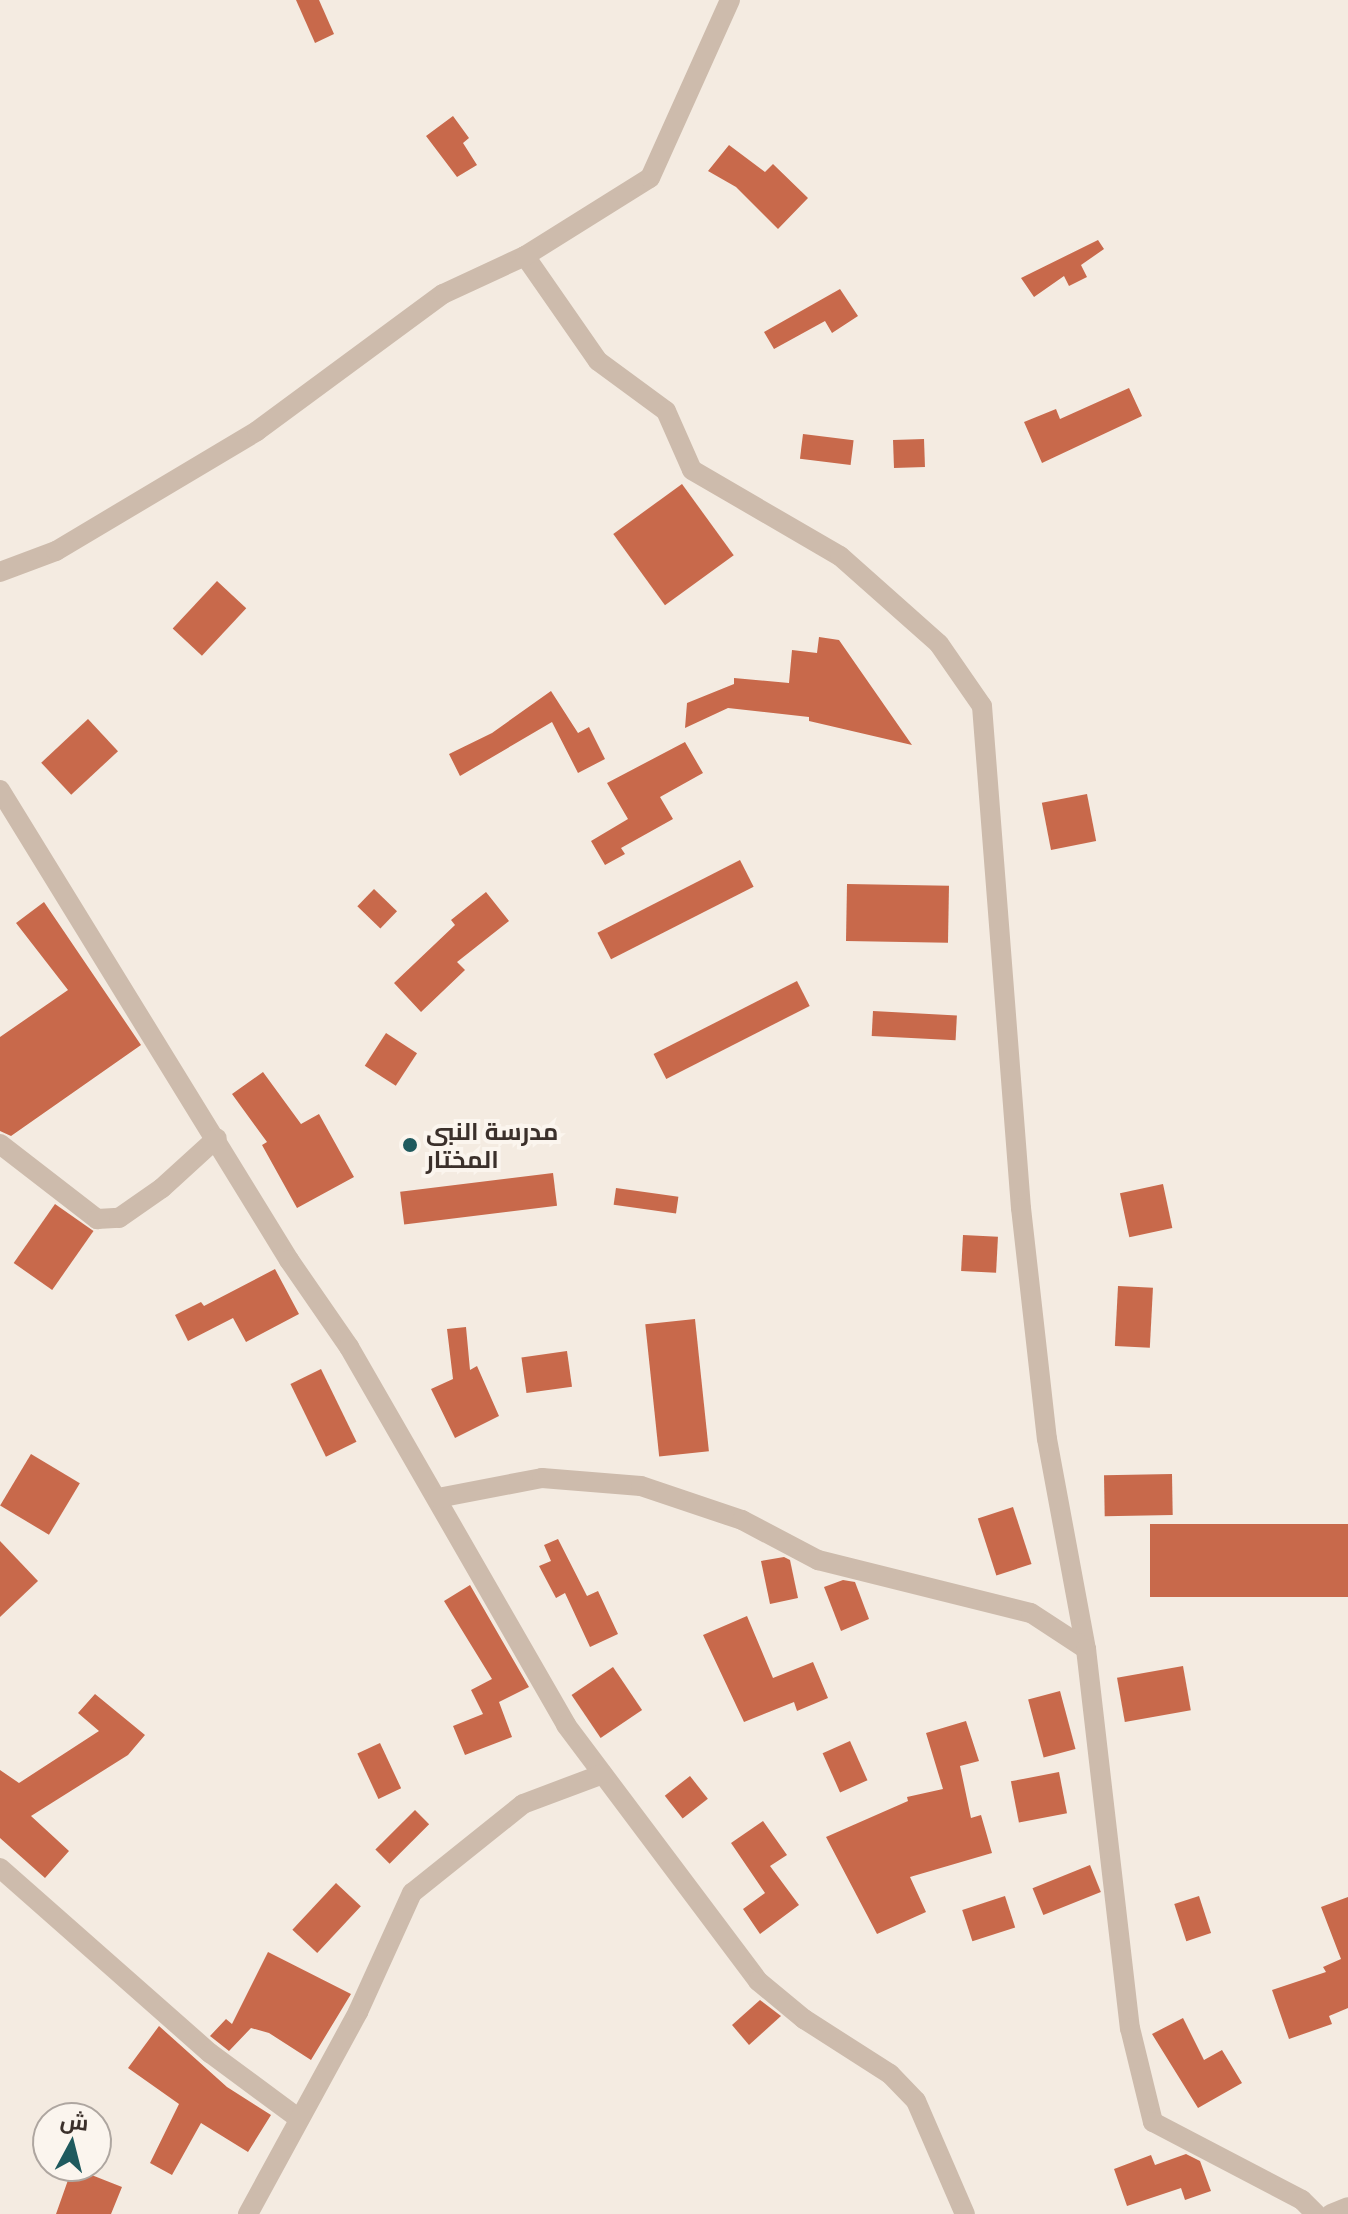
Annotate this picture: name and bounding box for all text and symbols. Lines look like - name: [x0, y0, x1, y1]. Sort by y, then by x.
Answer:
- place label: مدرسة النبي المختار: [426, 1117, 558, 1173]
- marker: مدرسة النبي المختار: [401, 1136, 419, 1154]
- north arrow: [32, 2102, 112, 2182]
- text: ش: [59, 2104, 91, 2137]

